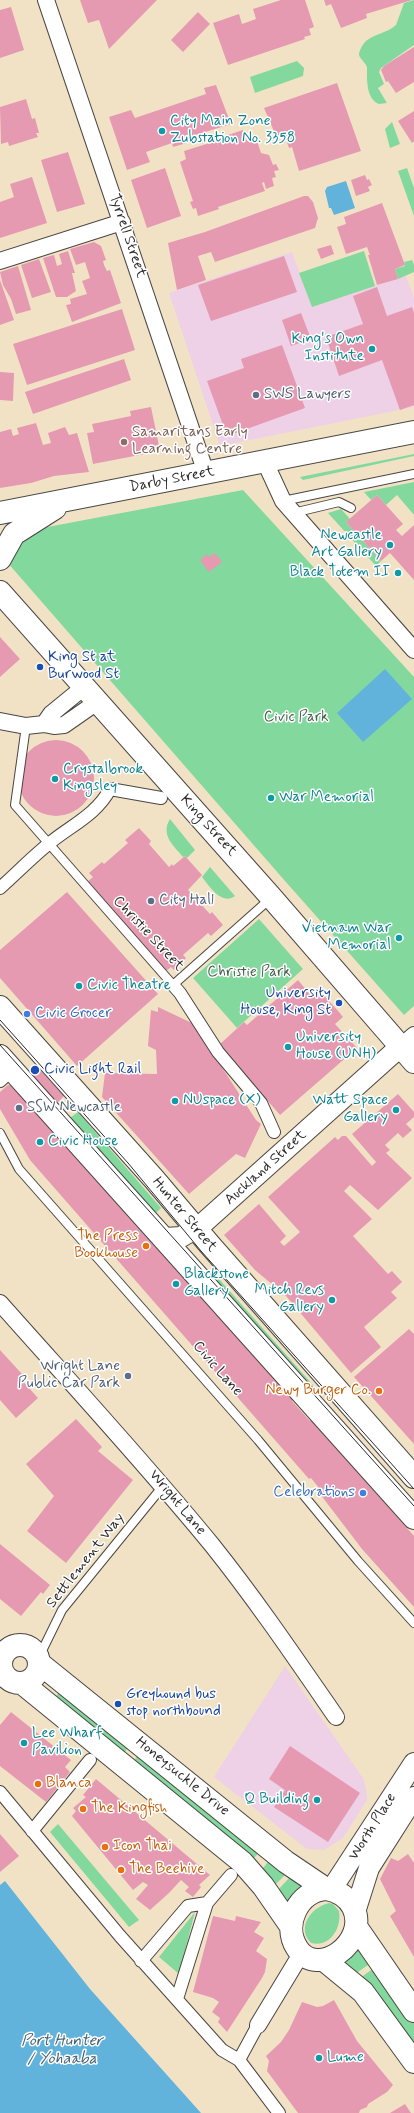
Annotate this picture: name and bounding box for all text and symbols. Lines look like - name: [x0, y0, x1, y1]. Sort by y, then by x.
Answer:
- place label: City Main Zone Zubstation No. 3358: [170, 113, 295, 148]
- marker: City Main Zone Zubstation No. 3358: [157, 126, 167, 136]
- street label: Tyrrell Street: [104, 192, 150, 280]
- place label: King's Own Institute: [291, 331, 364, 366]
- marker: King's Own Institute: [367, 344, 377, 354]
- place label: SWS Lawyers: [264, 386, 351, 404]
- marker: SWS Lawyers: [251, 390, 261, 400]
- place label: Samaritans Early Learning Centre: [132, 424, 248, 459]
- marker: Samaritans Early Learning Centre: [119, 437, 129, 447]
- street label: Darby Street: [128, 463, 216, 497]
- place label: Newcastle Art Gallery: [311, 527, 382, 562]
- marker: Newcastle Art Gallery: [385, 540, 395, 550]
- place label: Black Totem II: [290, 564, 390, 582]
- marker: Black Totem II: [393, 568, 403, 578]
- place label: King St at Burwood St: [48, 649, 119, 684]
- marker: King St at Burwood St: [35, 662, 45, 672]
- park label: Civic Park: [264, 709, 328, 727]
- place label: Crystalbrook Kingsley: [63, 761, 143, 796]
- marker: Crystalbrook Kingsley: [50, 774, 60, 784]
- place label: War Memorial: [279, 789, 374, 807]
- street label: King Street: [176, 791, 240, 861]
- marker: War Memorial: [266, 793, 276, 803]
- place label: City Hall: [159, 892, 214, 910]
- street label: Christie Street: [109, 893, 187, 975]
- marker: City Hall: [146, 896, 156, 906]
- place label: Vietnam War Memorial: [302, 920, 391, 955]
- marker: Vietnam War Memorial: [394, 933, 404, 943]
- park label: Christie Park: [207, 964, 291, 982]
- place label: Civic Theatre: [87, 977, 171, 995]
- marker: Civic Theatre: [74, 981, 84, 991]
- place label: University House, King St: [241, 985, 331, 1020]
- marker: University House, King St: [334, 998, 344, 1008]
- place label: Civic Grocer: [35, 1005, 111, 1023]
- marker: Civic Grocer: [22, 1009, 32, 1019]
- place label: University House (UNH): [296, 1029, 376, 1064]
- marker: University House (UNH): [283, 1042, 293, 1052]
- place label: Civic Light Rail: [44, 1061, 141, 1079]
- marker: Civic Light Rail: [29, 1064, 41, 1076]
- place label: NUspace (X): [183, 1092, 261, 1110]
- place label: Watt Space Gallery: [313, 1092, 388, 1127]
- marker: NUspace (X): [170, 1096, 180, 1106]
- place label: SSW Newcastle: [27, 1099, 121, 1117]
- marker: SSW Newcastle: [14, 1103, 24, 1113]
- marker: Watt Space Gallery: [391, 1105, 401, 1115]
- street label: Auckland Street: [221, 1127, 311, 1209]
- place label: Civic House: [48, 1133, 118, 1151]
- marker: Civic House: [35, 1137, 45, 1147]
- street label: Hunter Street: [147, 1174, 221, 1256]
- place label: The Press Bookhouse: [74, 1228, 138, 1263]
- marker: The Press Bookhouse: [141, 1241, 151, 1251]
- place label: Blackstone Gallery: [184, 1266, 249, 1301]
- marker: Blackstone Gallery: [171, 1279, 181, 1289]
- place label: Mitch Revs Gallery: [254, 1282, 324, 1317]
- marker: Mitch Revs Gallery: [327, 1295, 337, 1305]
- street label: Civic Lane: [188, 1338, 246, 1400]
- place label: Wright Lane Public Car Park: [18, 1358, 120, 1393]
- marker: Wright Lane Public Car Park: [123, 1371, 133, 1381]
- place label: Newy Burger Co.: [266, 1382, 371, 1400]
- marker: Newy Burger Co.: [374, 1386, 384, 1396]
- street label: Wright Lane: [144, 1467, 210, 1539]
- place label: Celebrations: [273, 1484, 355, 1502]
- marker: Celebrations: [358, 1488, 368, 1498]
- street label: Settlement Way: [43, 1510, 129, 1612]
- place label: Greyhound bus stop northbound: [126, 1686, 221, 1721]
- marker: Greyhound bus stop northbound: [113, 1699, 123, 1709]
- place label: Lee Wharf Pavilion: [32, 1725, 102, 1760]
- street label: Honeysuckle Drive: [131, 1734, 233, 1820]
- marker: Lee Wharf Pavilion: [19, 1738, 29, 1748]
- place label: Blanca: [46, 1775, 91, 1793]
- marker: Blanca: [33, 1779, 43, 1789]
- street label: Worth Place: [345, 1790, 401, 1864]
- place label: Q Building: [244, 1791, 309, 1809]
- marker: Q Building: [312, 1795, 322, 1805]
- place label: The Kingfish: [91, 1800, 167, 1818]
- marker: The Kingfish: [78, 1804, 88, 1814]
- place label: Icon Thai: [113, 1838, 172, 1856]
- marker: Icon Thai: [100, 1842, 110, 1852]
- place label: The Beehive: [129, 1861, 204, 1879]
- marker: The Beehive: [116, 1865, 126, 1875]
- water label: Port Hunter / Yohaaba: [21, 2032, 103, 2070]
- place label: Lume: [327, 2049, 364, 2067]
- marker: Lume: [314, 2053, 324, 2063]

